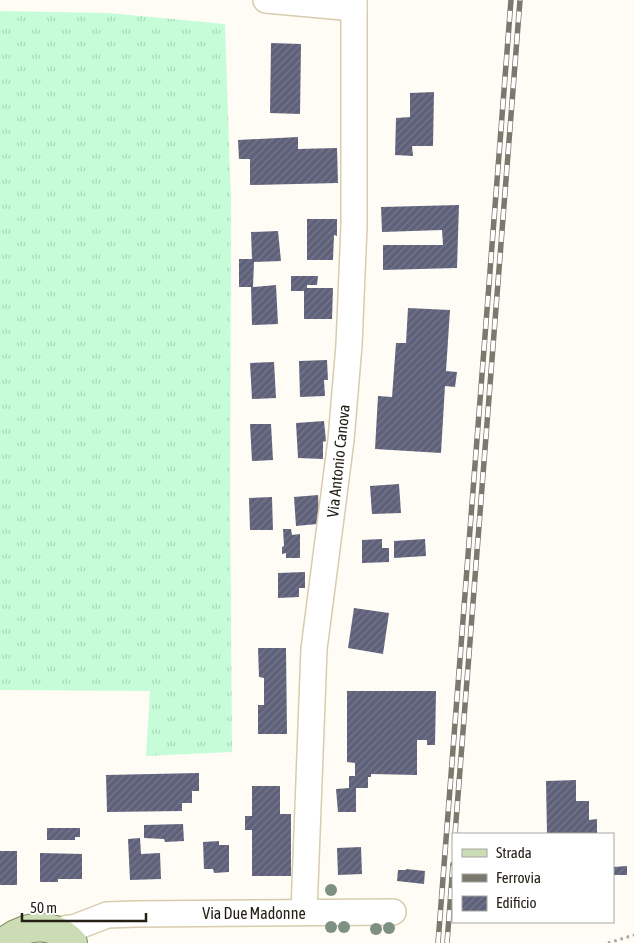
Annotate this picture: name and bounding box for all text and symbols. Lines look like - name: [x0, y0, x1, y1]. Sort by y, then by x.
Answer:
- street label: Via Antonio Canova: [323, 404, 353, 518]
- legend: [452, 833, 614, 923]
- text: Strada: [496, 844, 532, 861]
- text: Ferrovia: [496, 869, 541, 886]
- scale bar: [22, 890, 146, 922]
- text: Edificio: [496, 894, 537, 911]
- text: 50 m: [30, 899, 57, 916]
- street label: Via Due Madonne: [202, 904, 306, 922]

